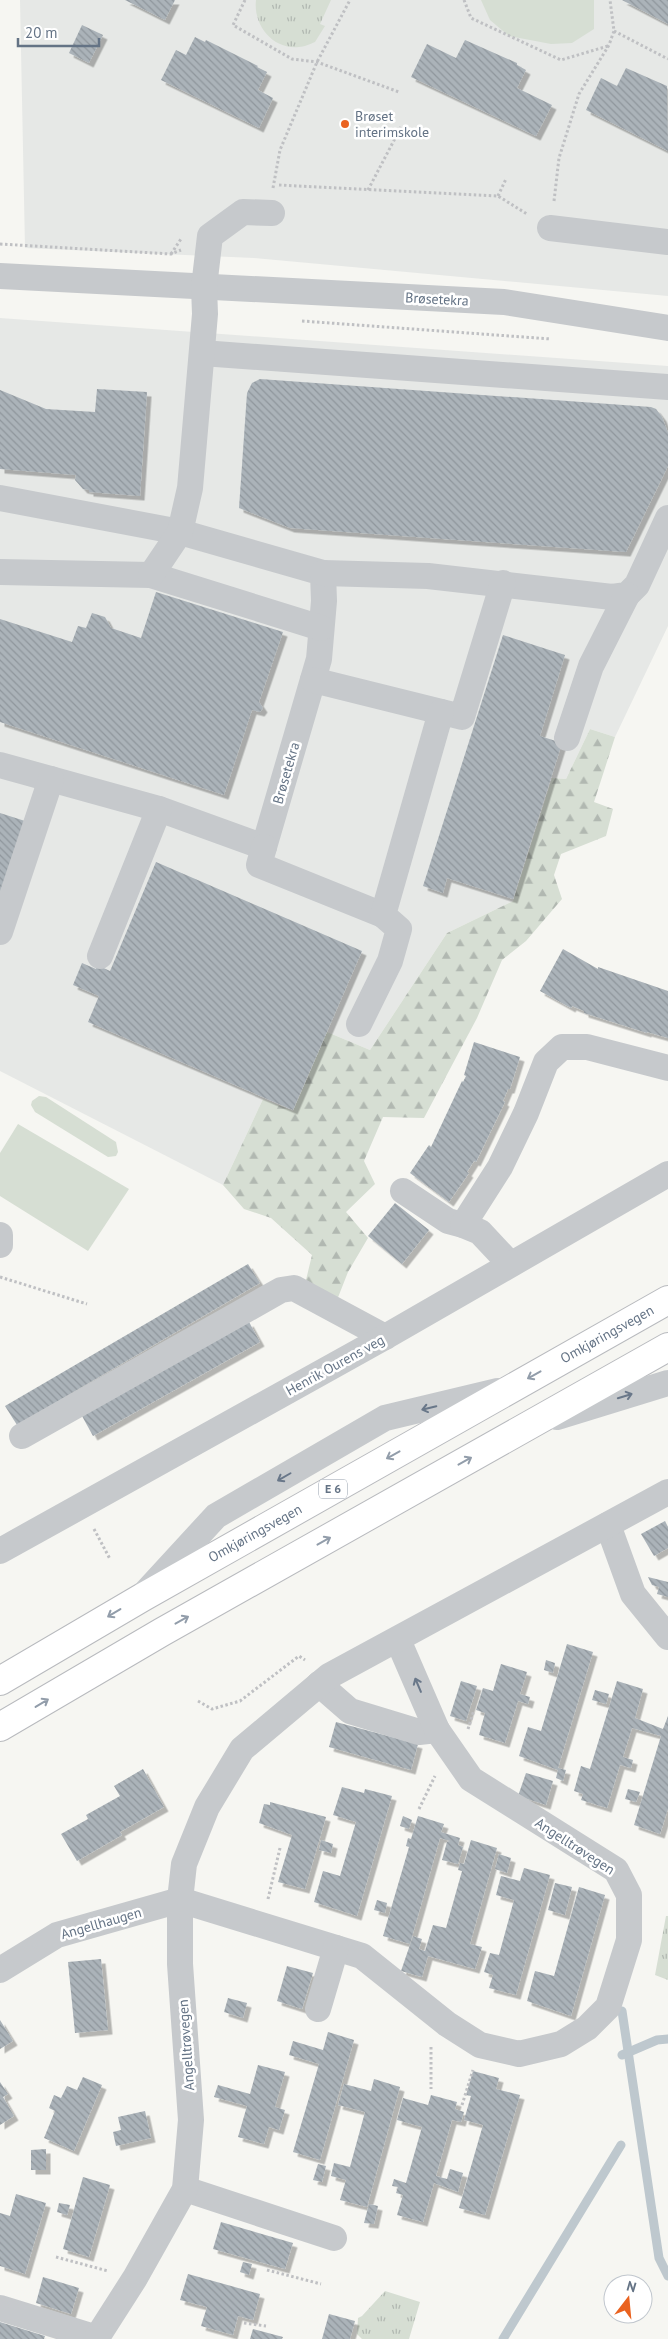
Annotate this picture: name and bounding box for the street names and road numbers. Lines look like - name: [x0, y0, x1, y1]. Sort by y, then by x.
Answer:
- street label: Brøsetekra: [405, 288, 469, 310]
- street label: Brøsetekra: [269, 740, 303, 806]
- street label: Omkjøringsvegen: [557, 1301, 657, 1367]
- street label: Henrik Ourens veg: [283, 1330, 387, 1400]
- road number: E 6: [319, 1480, 347, 1498]
- street label: Omkjøringsvegen: [205, 1500, 305, 1566]
- street label: Angelltrøvegen: [532, 1814, 618, 1878]
- street label: Angellhaugen: [59, 1903, 143, 1943]
- street label: Angelltrøvegen: [174, 1999, 198, 2091]

